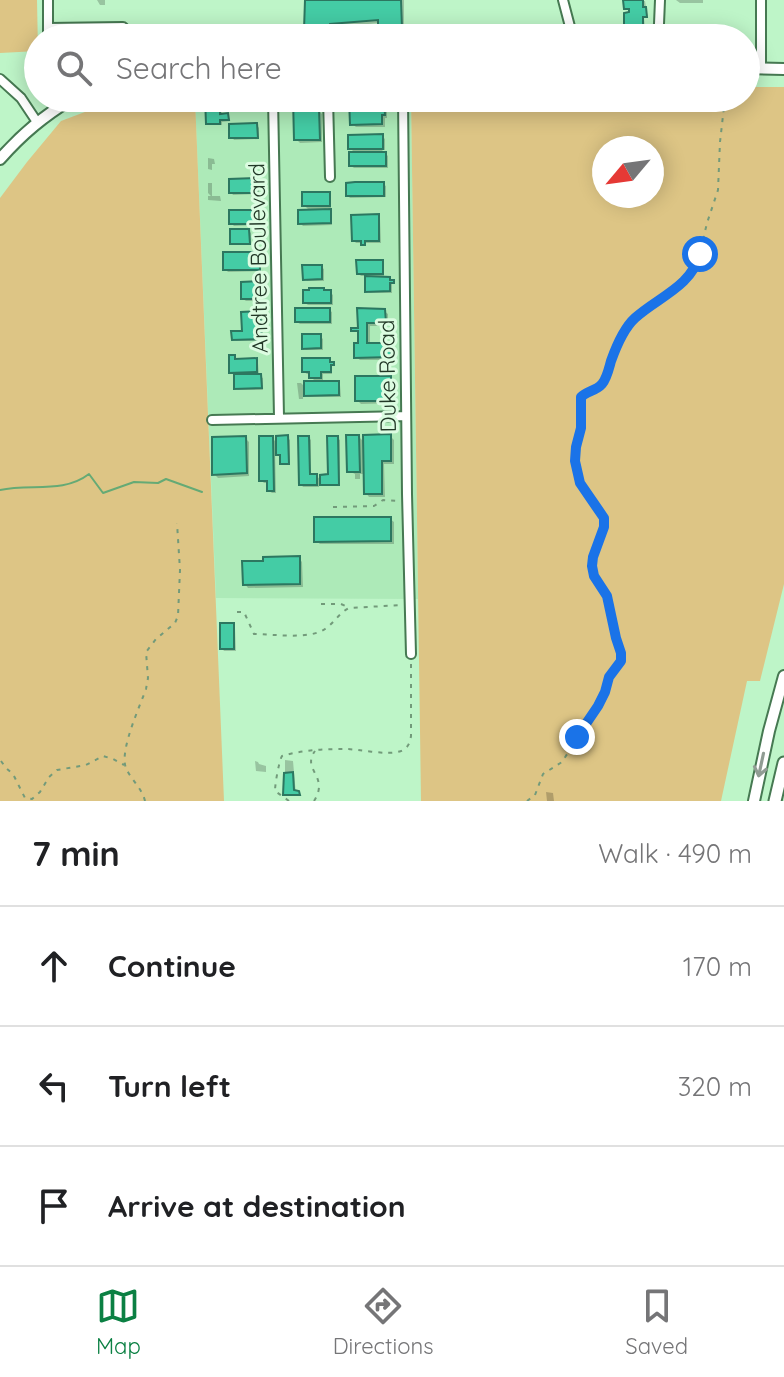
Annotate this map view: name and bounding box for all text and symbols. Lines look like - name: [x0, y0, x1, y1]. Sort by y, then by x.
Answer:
- search box: [24, 24, 760, 112]
- icon: search: [52, 46, 96, 90]
- text: Search here: [116, 49, 282, 87]
- north arrow: [592, 136, 664, 208]
- street label: Andtree Boulevard: [242, 163, 274, 353]
- route start: [682, 236, 718, 272]
- street label: Duke Road: [372, 319, 402, 433]
- route end: [559, 719, 595, 755]
- one-way arrow: [753, 752, 768, 778]
- text: 7 min: [32, 832, 120, 875]
- text: Walk · 490 m: [598, 837, 752, 870]
- icon: ahead: [32, 944, 76, 988]
- text: Continue: [108, 947, 236, 985]
- text: 170 m: [683, 950, 752, 983]
- icon: left: [32, 1064, 76, 1108]
- text: Turn left: [108, 1067, 231, 1105]
- text: 320 m: [678, 1070, 752, 1103]
- icon: arrive: [32, 1184, 76, 1228]
- text: Arrive at destination: [108, 1187, 406, 1225]
- tab: Map: [96, 1284, 141, 1360]
- tab: Directions: [333, 1284, 433, 1360]
- tab: Saved: [625, 1284, 688, 1360]

